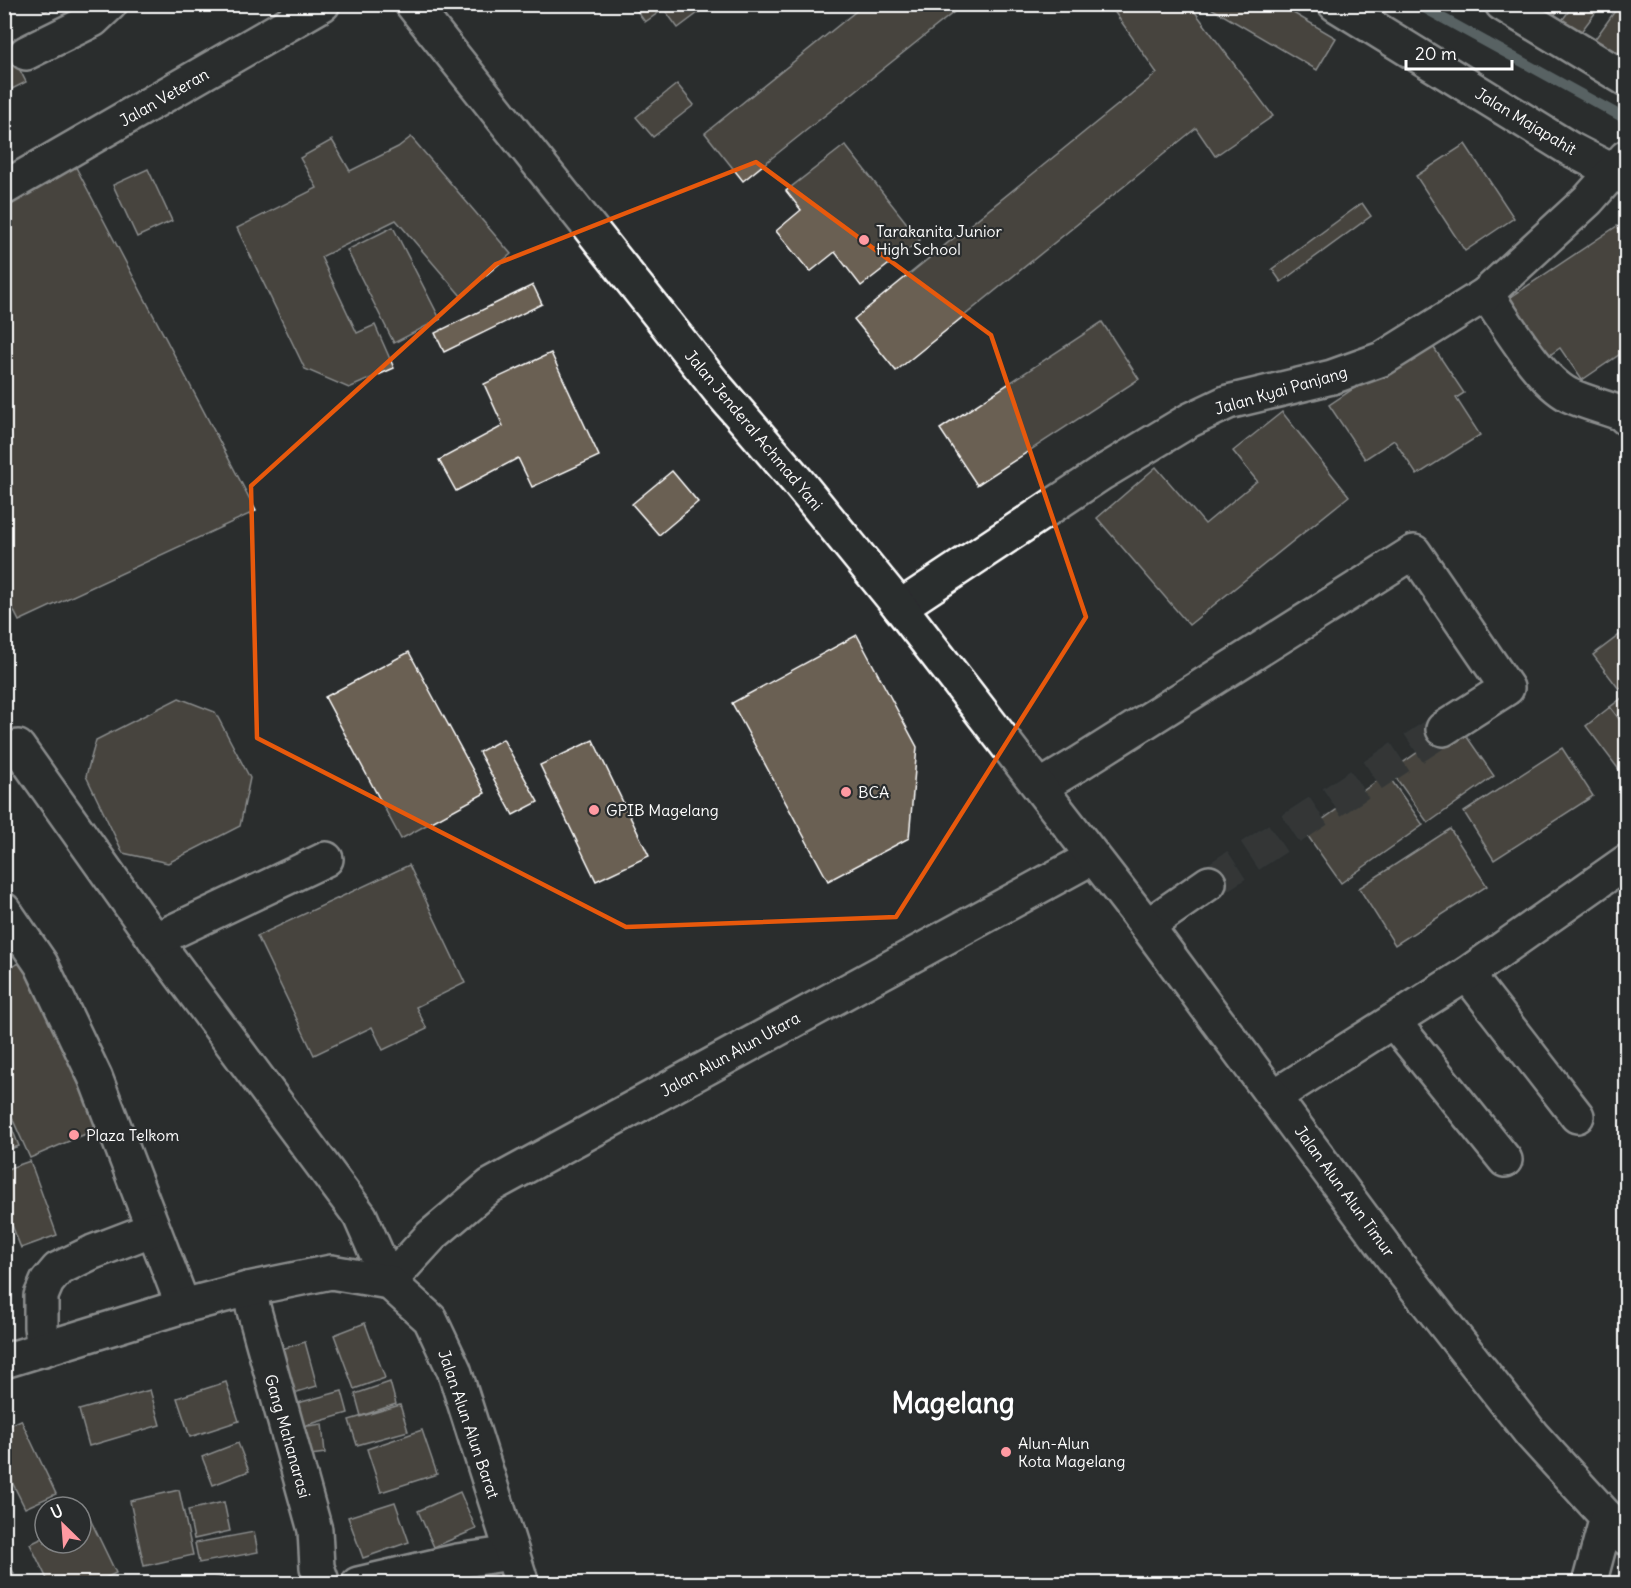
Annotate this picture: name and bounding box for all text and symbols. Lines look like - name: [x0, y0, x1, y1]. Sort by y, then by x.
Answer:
- scale bar: [1406, 33, 1512, 71]
- text: 20 m: [1415, 42, 1457, 65]
- street label: Jalan Veteran: [116, 63, 212, 131]
- street label: Jalan Majapahit: [1472, 83, 1581, 159]
- place label: Tarakanita Junior High School: [876, 221, 1003, 259]
- marker: Tarakanita Junior High School: [857, 233, 871, 247]
- street label: Jalan Jenderal Achmad Yani: [681, 346, 827, 514]
- street label: Jalan Kyai Panjang: [1212, 362, 1350, 418]
- place label: BCA: [858, 782, 889, 802]
- marker: BCA: [839, 785, 853, 799]
- place label: GPIB Magelang: [606, 800, 719, 820]
- marker: GPIB Magelang: [587, 803, 601, 817]
- street label: Jalan Alun Alun Utara: [657, 1007, 803, 1101]
- street label: Jalan Alun Alun Timur: [1291, 1121, 1400, 1261]
- place label: Plaza Telkom: [86, 1125, 179, 1145]
- marker: Plaza Telkom: [67, 1128, 81, 1142]
- street label: Jalan Alun Alun Barat: [434, 1347, 504, 1502]
- street label: Gang Mahanarasi: [261, 1372, 315, 1500]
- district label: Magelang: [891, 1385, 1015, 1421]
- place label: Alun-Alun Kota Magelang: [1018, 1433, 1125, 1471]
- marker: Alun-Alun Kota Magelang: [999, 1445, 1013, 1459]
- north arrow: [33, 1495, 93, 1555]
- text: U: [47, 1500, 66, 1523]

